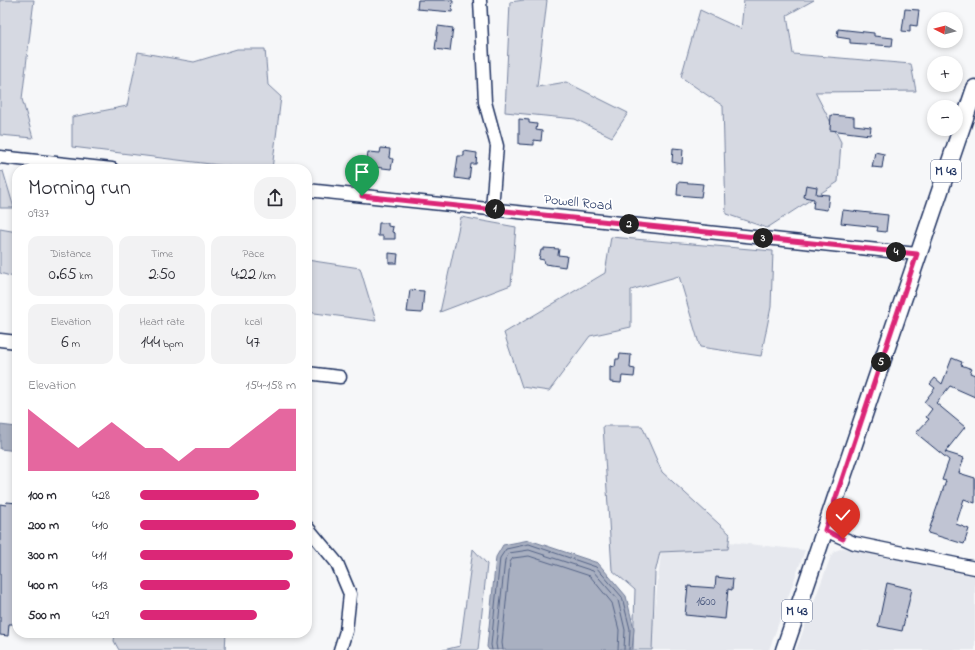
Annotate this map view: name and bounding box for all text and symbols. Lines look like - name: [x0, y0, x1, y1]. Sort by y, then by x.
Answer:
- north arrow: [927, 12, 963, 48]
- map controls: [927, 12, 963, 136]
- button: +: [927, 56, 963, 92]
- button: −: [927, 100, 963, 136]
- pin: [345, 155, 379, 196]
- road number: M 43: [931, 160, 961, 182]
- icon: arrive: [351, 161, 373, 183]
- text: Morning run: [28, 173, 131, 205]
- button: share: [254, 177, 296, 219]
- street label: Powell Road: [543, 189, 613, 217]
- pin: 1: [485, 199, 505, 219]
- text: 1: [493, 201, 497, 217]
- text: 09:37: [28, 204, 49, 223]
- pin: 2: [619, 214, 639, 234]
- text: 2: [626, 216, 632, 232]
- pin: 3: [753, 228, 773, 248]
- text: 3: [761, 230, 765, 246]
- pin: 4: [886, 242, 906, 262]
- text: 4: [894, 244, 898, 260]
- text: Distance: [50, 246, 91, 262]
- text: Time: [151, 246, 173, 262]
- text: Pace: [243, 246, 264, 262]
- text: 0.65: [49, 262, 77, 287]
- text: 2:50: [149, 262, 175, 287]
- text: 4:22: [231, 262, 256, 287]
- text: km: [77, 268, 93, 284]
- text: /km: [256, 268, 276, 284]
- text: Elevation: [50, 314, 91, 330]
- text: Heart rate: [139, 314, 185, 330]
- text: kcal: [245, 314, 262, 330]
- text: 6: [61, 330, 69, 355]
- text: 144: [141, 330, 160, 355]
- text: 47: [246, 330, 260, 355]
- text: m: [69, 336, 80, 352]
- text: bpm: [160, 336, 183, 352]
- pin: 5: [871, 352, 891, 372]
- text: 5: [878, 354, 884, 370]
- text: Elevation: [28, 376, 76, 395]
- text: 154–158 m: [246, 376, 296, 395]
- text: 100 m: [28, 486, 57, 505]
- text: 4:28: [92, 486, 110, 505]
- pin: [826, 498, 860, 539]
- icon: check: [832, 504, 854, 526]
- text: 200 m: [28, 516, 59, 535]
- text: 4:10: [92, 516, 108, 535]
- text: 300 m: [28, 546, 58, 565]
- text: 4:11: [92, 546, 107, 565]
- text: 400 m: [28, 576, 58, 595]
- text: 4:13: [92, 576, 108, 595]
- house number: 1600: [696, 593, 716, 611]
- road number: M 43: [782, 600, 812, 622]
- text: 500 m: [28, 606, 60, 625]
- text: 4:29: [92, 606, 109, 625]

